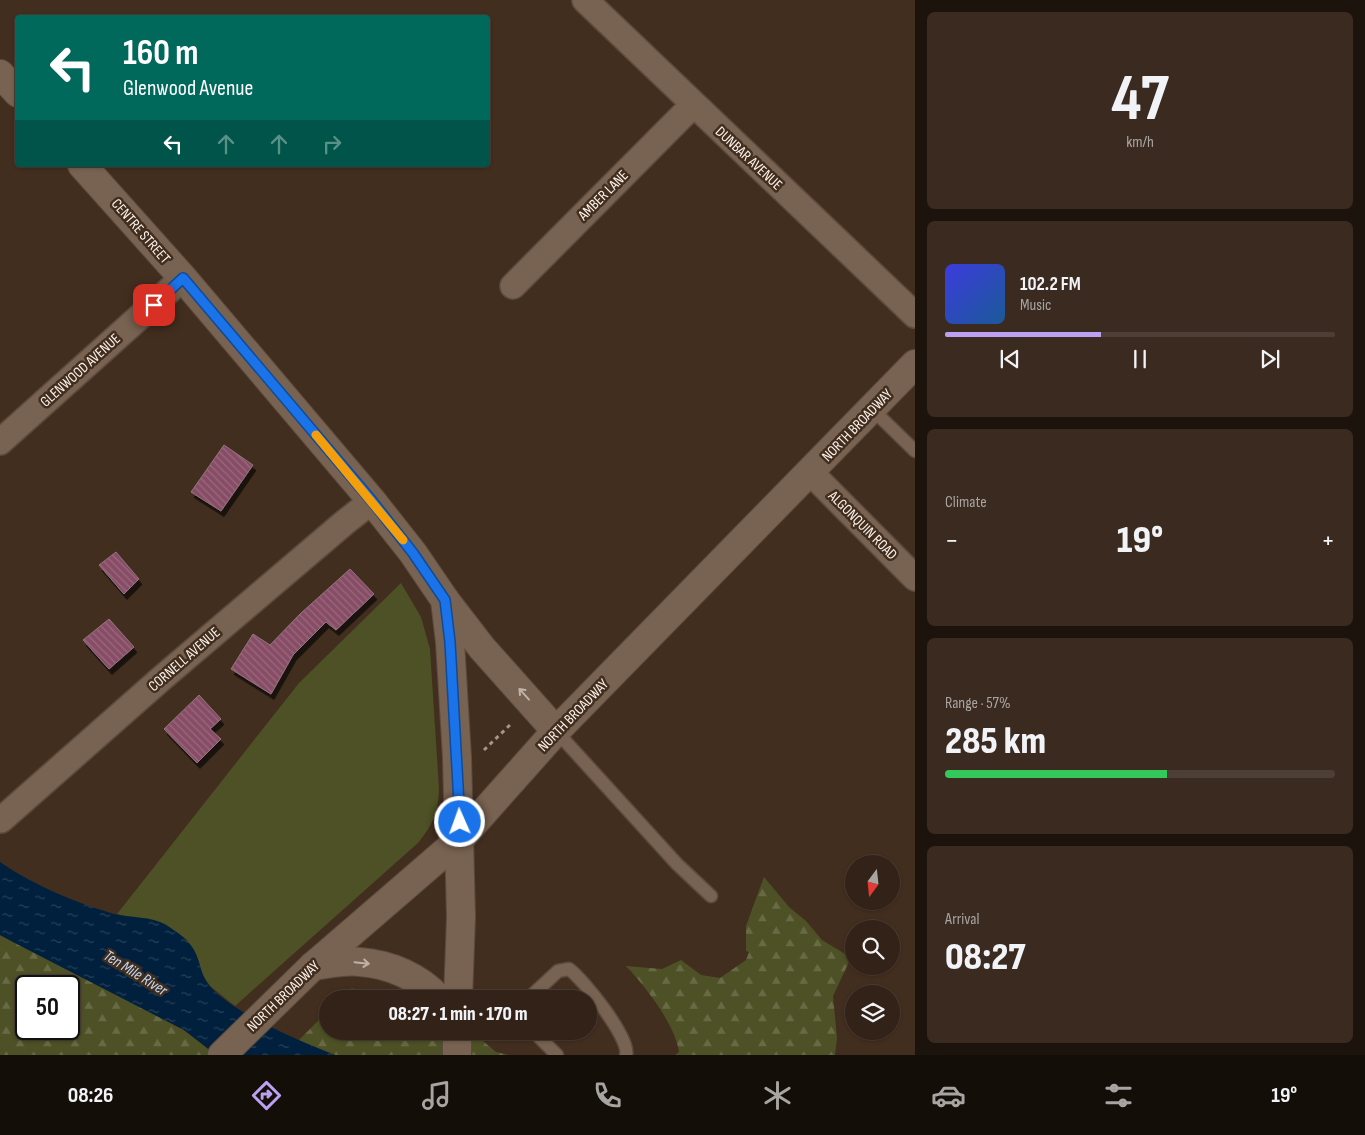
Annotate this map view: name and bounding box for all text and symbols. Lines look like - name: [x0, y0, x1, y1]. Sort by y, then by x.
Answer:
- text: 160 m: [123, 32, 199, 75]
- icon: left: [40, 35, 105, 100]
- text: 47: [1111, 61, 1169, 139]
- text: Glenwood Avenue: [123, 75, 253, 102]
- street label: DUNBAR AVENUE: [711, 122, 786, 194]
- icon: left: [159, 130, 187, 158]
- icon: ahead: [212, 130, 240, 158]
- icon: ahead: [265, 130, 293, 158]
- icon: right: [318, 130, 346, 158]
- text: km/h: [1126, 133, 1154, 152]
- street label: AMBER LANE: [573, 166, 633, 225]
- street label: CENTRE STREET: [107, 195, 174, 268]
- text: 102.2 FM: [1020, 273, 1081, 296]
- pin: [133, 284, 175, 326]
- icon: arrive: [140, 291, 168, 319]
- text: Music: [1020, 296, 1051, 315]
- street label: GLENWOOD AVENUE: [36, 329, 124, 411]
- icon: previous: [996, 345, 1024, 373]
- icon: pause: [1126, 345, 1154, 373]
- icon: next: [1256, 345, 1284, 373]
- street label: NORTH BROADWAY: [818, 384, 897, 466]
- street label: ALGONQUIN ROAD: [823, 486, 901, 564]
- text: Climate: [945, 493, 987, 512]
- text: 19°: [1117, 518, 1163, 563]
- text: −: [945, 524, 959, 557]
- text: +: [1321, 524, 1335, 557]
- street label: CORNELL AVENUE: [145, 623, 224, 696]
- street label: NORTH BROADWAY: [534, 674, 613, 756]
- one-way arrow: [518, 688, 530, 701]
- text: Range · 57%: [945, 694, 1011, 713]
- text: 285 km: [945, 719, 1046, 764]
- position arrow: [433, 795, 485, 847]
- north arrow: [845, 855, 900, 910]
- map controls: [845, 855, 900, 1040]
- text: Arrival: [945, 910, 979, 929]
- button: search: [845, 920, 900, 975]
- text: 08:27: [945, 935, 1026, 980]
- water label: Ten Mile River: [100, 946, 171, 1001]
- street label: NORTH BROADWAY: [243, 956, 324, 1036]
- one-way arrow: [353, 958, 369, 968]
- speed limit sign: 50: [15, 975, 80, 1040]
- button: layers: [845, 985, 900, 1040]
- text: 08:27 · 1 min · 170 m: [389, 1003, 527, 1026]
- icon: directions: [249, 1078, 284, 1113]
- icon: music: [419, 1078, 454, 1113]
- icon: phone: [590, 1078, 625, 1113]
- icon: climate: [760, 1078, 795, 1113]
- icon: car: [931, 1078, 966, 1113]
- icon: filters: [1101, 1078, 1136, 1113]
- text: 08:26: [68, 1082, 113, 1109]
- text: 19°: [1271, 1082, 1297, 1109]

